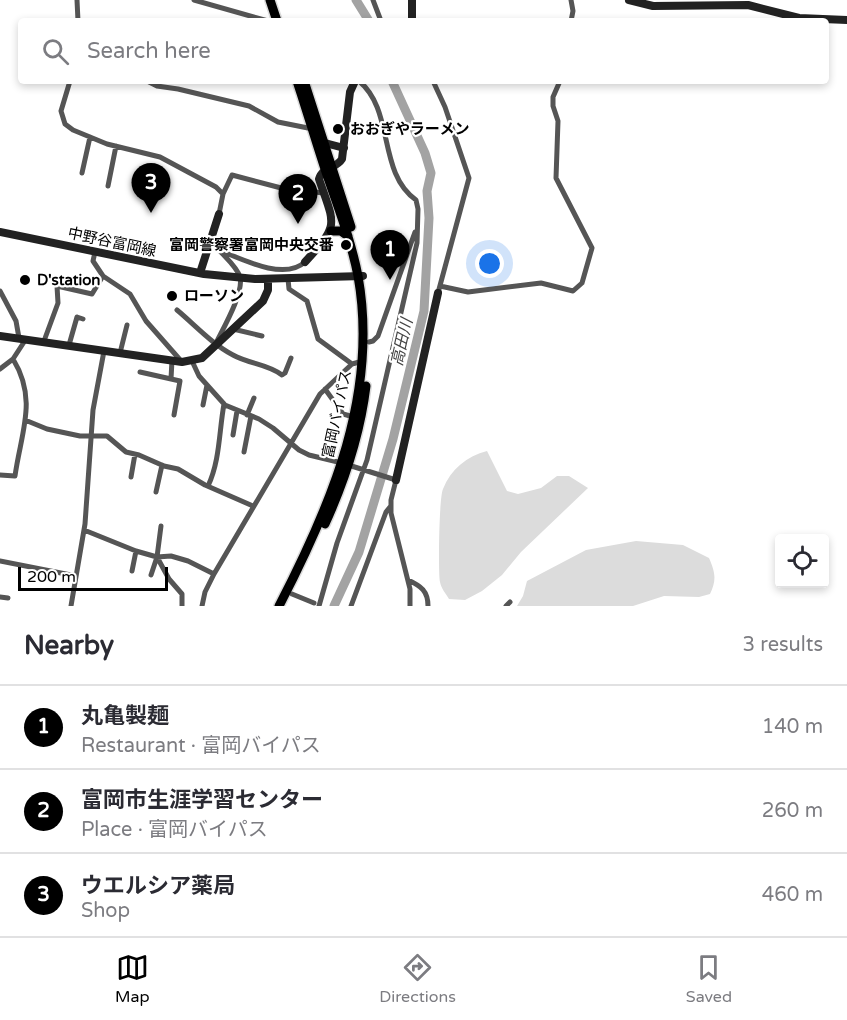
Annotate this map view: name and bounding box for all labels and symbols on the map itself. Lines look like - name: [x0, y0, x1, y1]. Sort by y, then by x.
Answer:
- place label: おおぎやラーメン: [350, 120, 469, 138]
- marker: おおぎやラーメン: [331, 122, 345, 136]
- pin: 3: [132, 164, 170, 213]
- pin: 2: [278, 174, 318, 224]
- street label: 中野谷富岡線: [66, 224, 158, 260]
- pin: 1: [370, 230, 410, 280]
- place label: 富岡警察署富岡中央交番: [169, 236, 334, 254]
- marker: 富岡警察署富岡中央交番: [339, 238, 353, 252]
- your location: [475, 249, 504, 278]
- place label: D'station: [37, 271, 100, 289]
- marker: D'station: [18, 273, 32, 287]
- place label: ローソン: [184, 287, 244, 305]
- marker: ローソン: [165, 289, 179, 303]
- water label: 高田川: [387, 315, 418, 368]
- street label: 富岡バイパス: [319, 368, 355, 460]
- scale bar: [18, 564, 168, 592]

